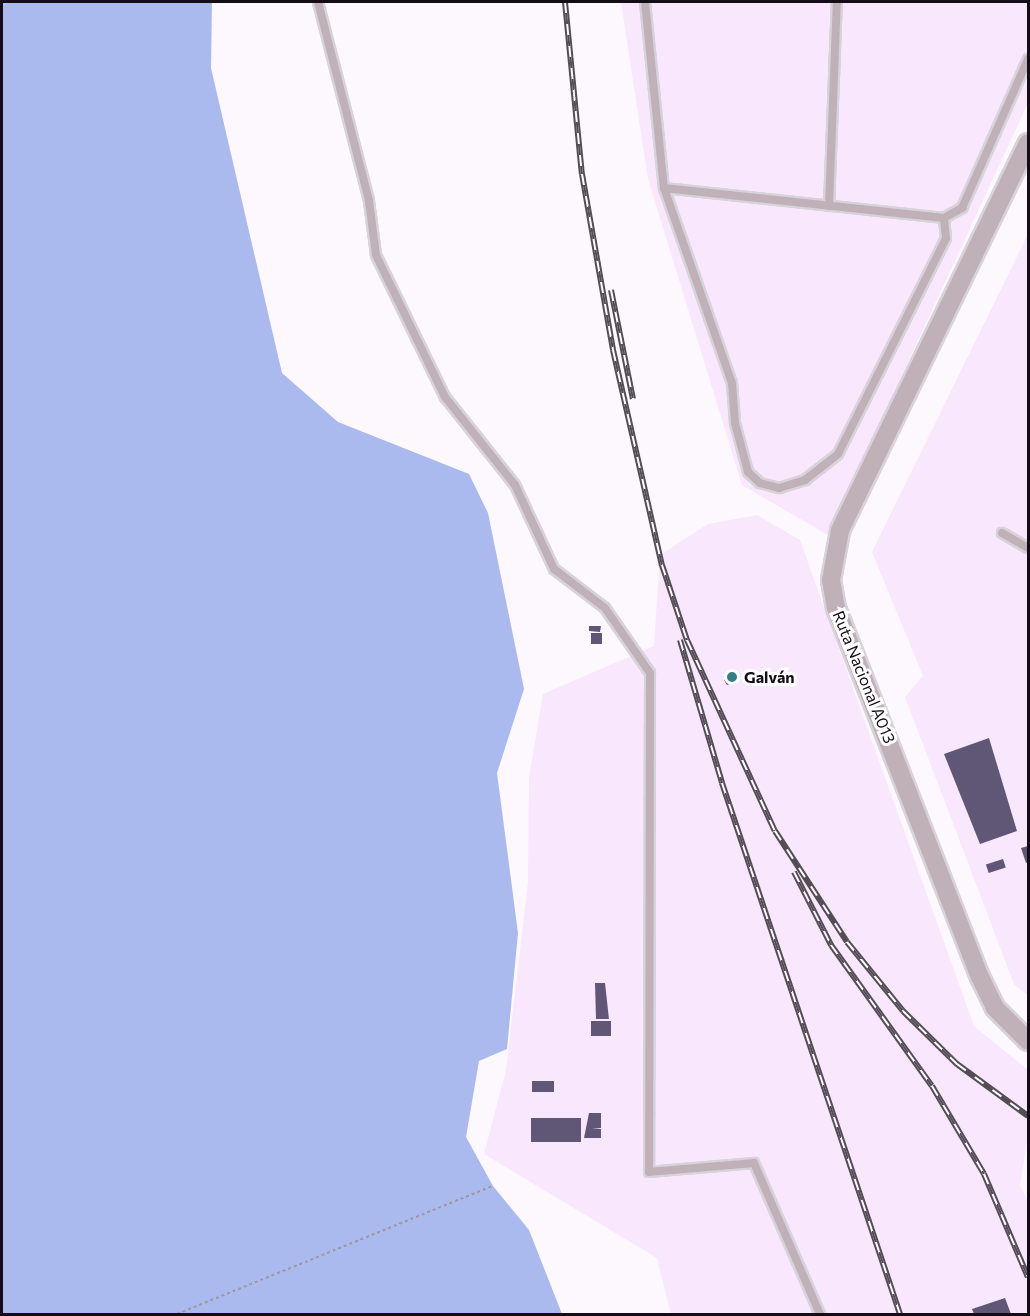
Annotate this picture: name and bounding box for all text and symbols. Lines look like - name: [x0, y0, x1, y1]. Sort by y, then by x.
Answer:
- street label: Ruta Nacional A013: [829, 608, 899, 746]
- place label: Galván: [744, 667, 795, 687]
- marker: Galván: [725, 670, 739, 684]

